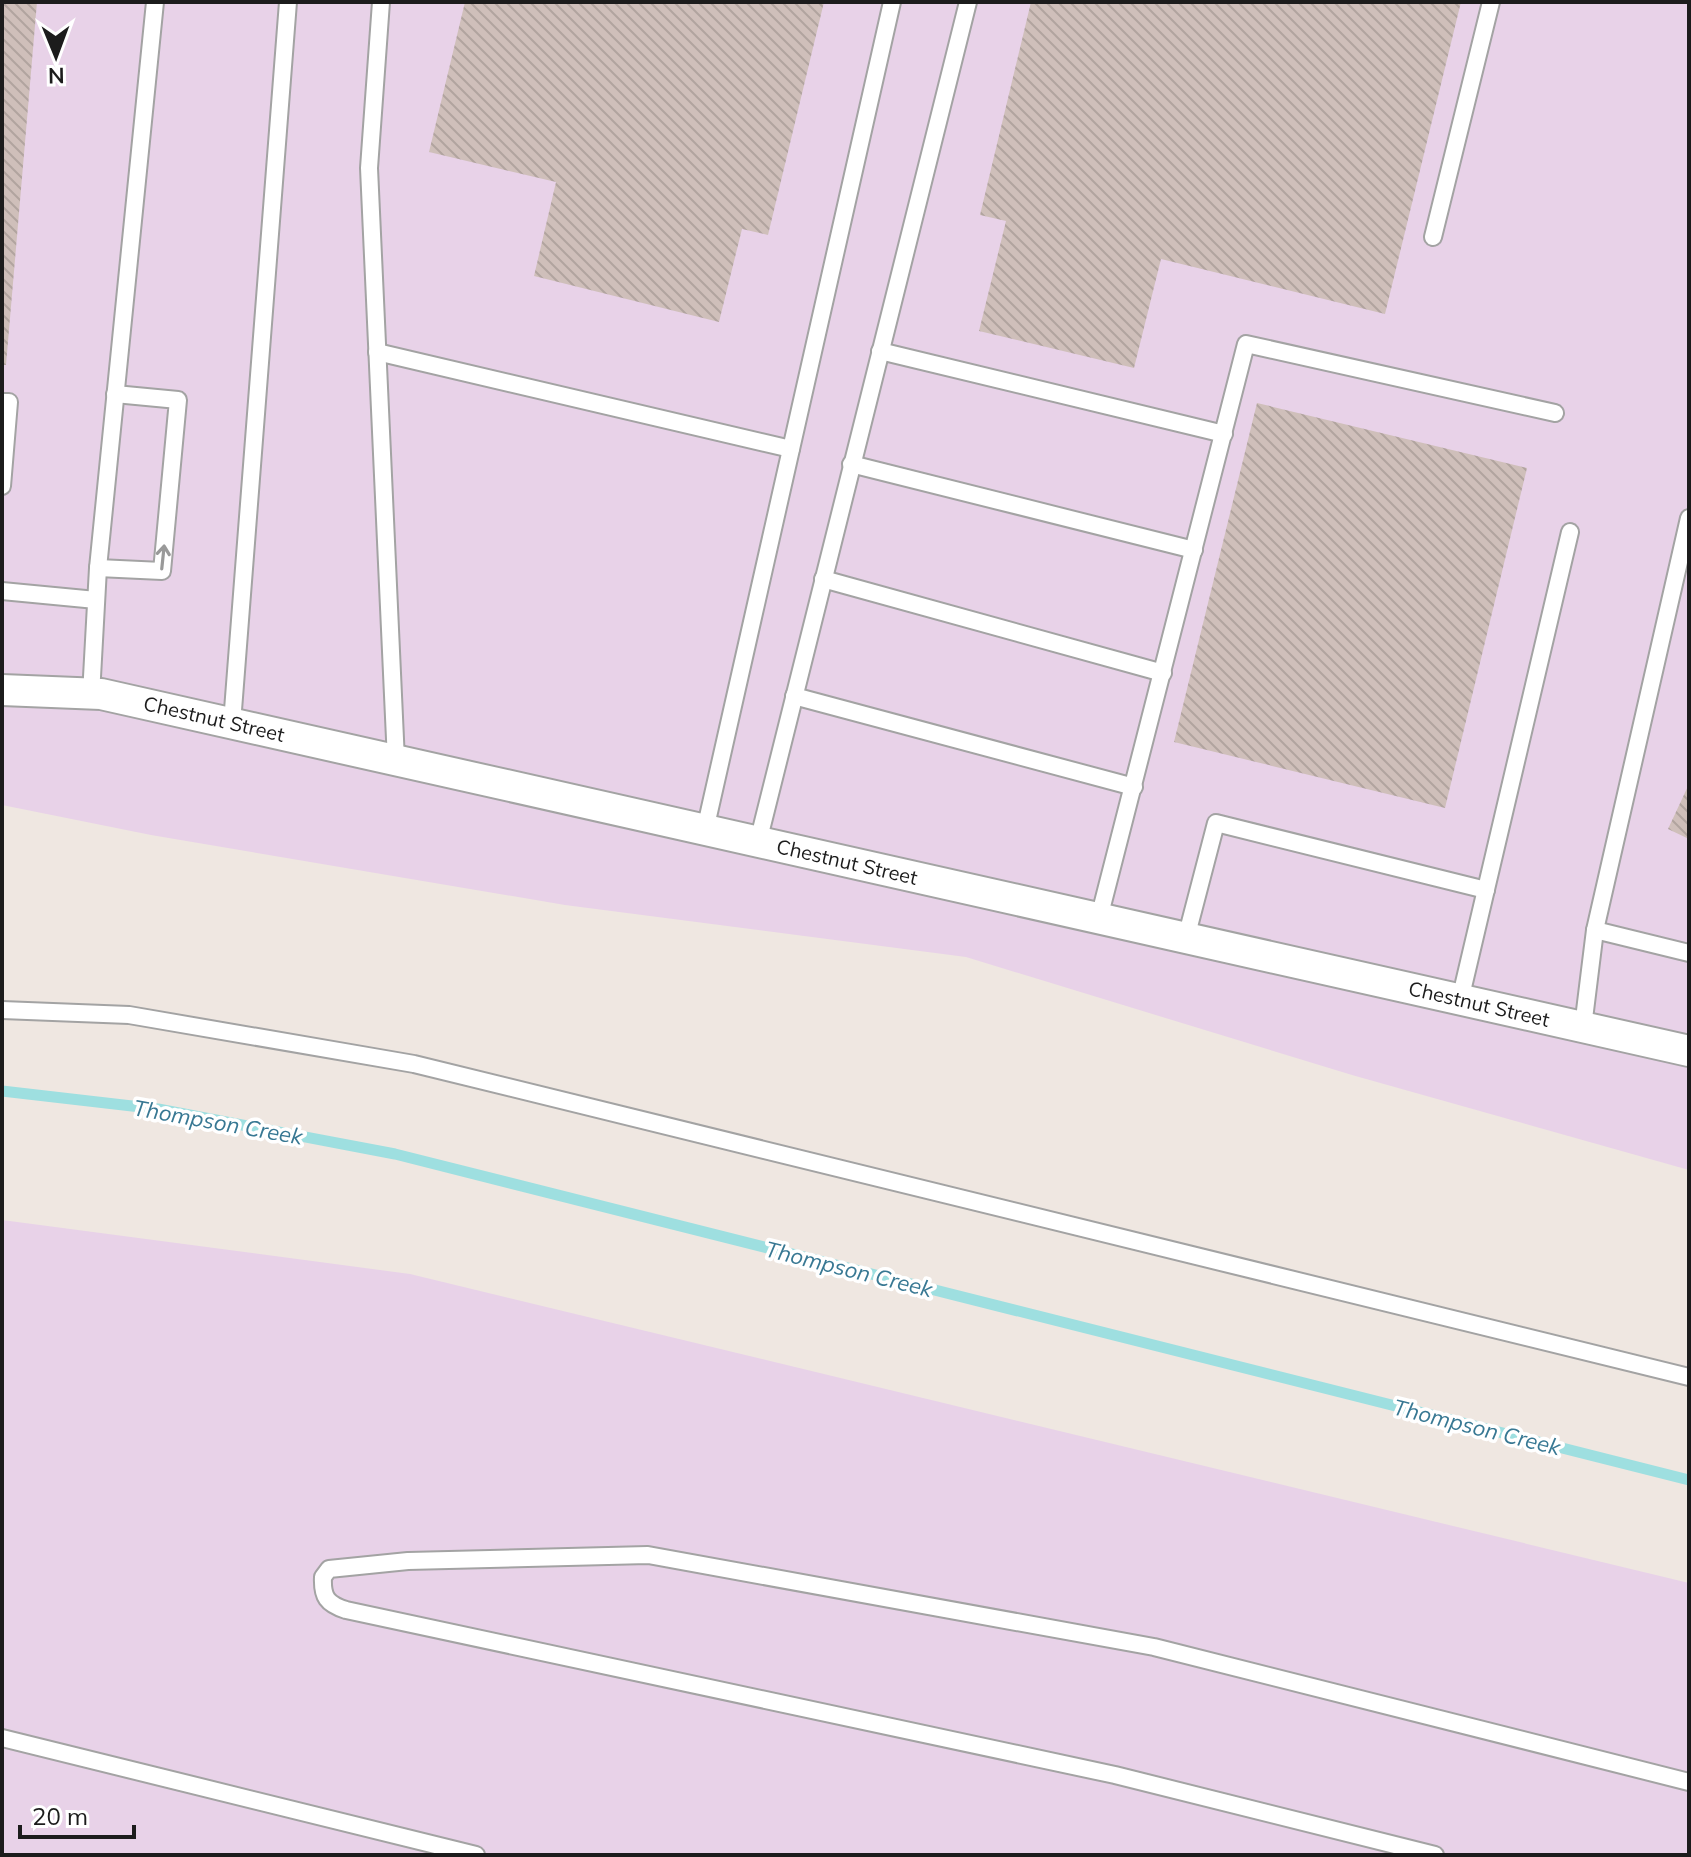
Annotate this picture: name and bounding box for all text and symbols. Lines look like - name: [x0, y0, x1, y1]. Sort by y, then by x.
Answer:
- north arrow: [16, 16, 96, 96]
- text: N: [48, 62, 65, 90]
- one-way arrow: [156, 545, 171, 571]
- street label: Chestnut Street: [141, 690, 287, 747]
- street label: Chestnut Street: [774, 833, 920, 890]
- street label: Chestnut Street: [1406, 975, 1552, 1032]
- water label: Thompson Creek: [131, 1093, 306, 1151]
- water label: Thompson Creek: [762, 1235, 936, 1303]
- water label: Thompson Creek: [1390, 1393, 1564, 1461]
- scale bar: [20, 1789, 134, 1839]
- text: 20 m: [32, 1801, 88, 1831]

